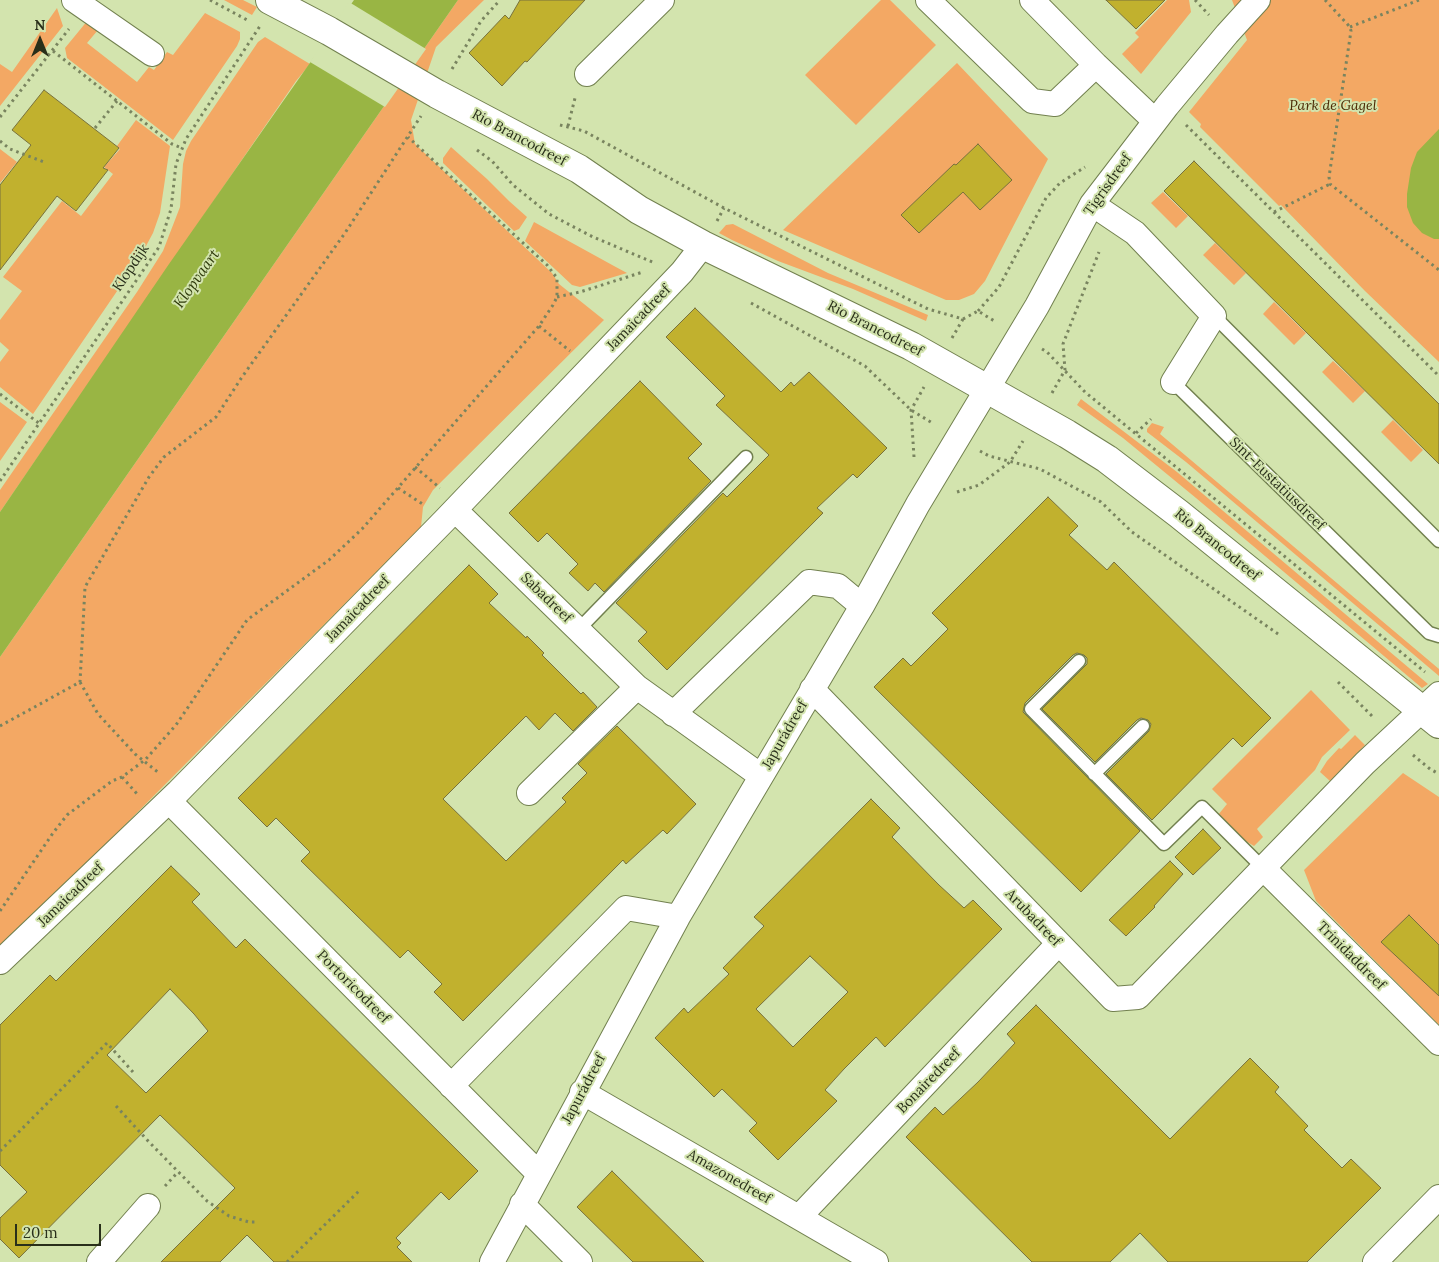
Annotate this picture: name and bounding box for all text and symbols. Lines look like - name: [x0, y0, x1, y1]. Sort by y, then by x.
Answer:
- north arrow: [15, 15, 65, 65]
- text: N: [35, 16, 45, 34]
- park label: Park de Gagel: [1289, 98, 1377, 114]
- street label: Rio Brancodreef: [469, 106, 569, 170]
- street label: Tigrisdreef: [1081, 151, 1135, 219]
- street label: Klopdijk: [109, 241, 153, 295]
- water label: Klopvaart: [170, 246, 224, 312]
- street label: Jamaicadreef: [604, 282, 674, 354]
- street label: Rio Brancodreef: [825, 298, 925, 360]
- street label: Sint-Eustatiusdreef: [1226, 434, 1328, 534]
- street label: Rio Brancodreef: [1171, 506, 1263, 584]
- street label: Sabadreef: [517, 569, 575, 627]
- street label: Jamaicadreef: [323, 573, 393, 645]
- street label: Japurádreef: [759, 698, 811, 772]
- street label: Jamaicadreef: [35, 860, 107, 930]
- street label: Arubadreef: [1002, 886, 1064, 950]
- street label: Trinidaddreef: [1313, 918, 1389, 994]
- street label: Portoricodreef: [313, 947, 393, 1027]
- street label: Bonairedreef: [894, 1045, 964, 1117]
- street label: Japurádreef: [559, 1051, 609, 1127]
- street label: Amazonedreef: [684, 1146, 774, 1208]
- scale bar: [18, 1214, 104, 1246]
- text: 20 m: [23, 1223, 58, 1242]

